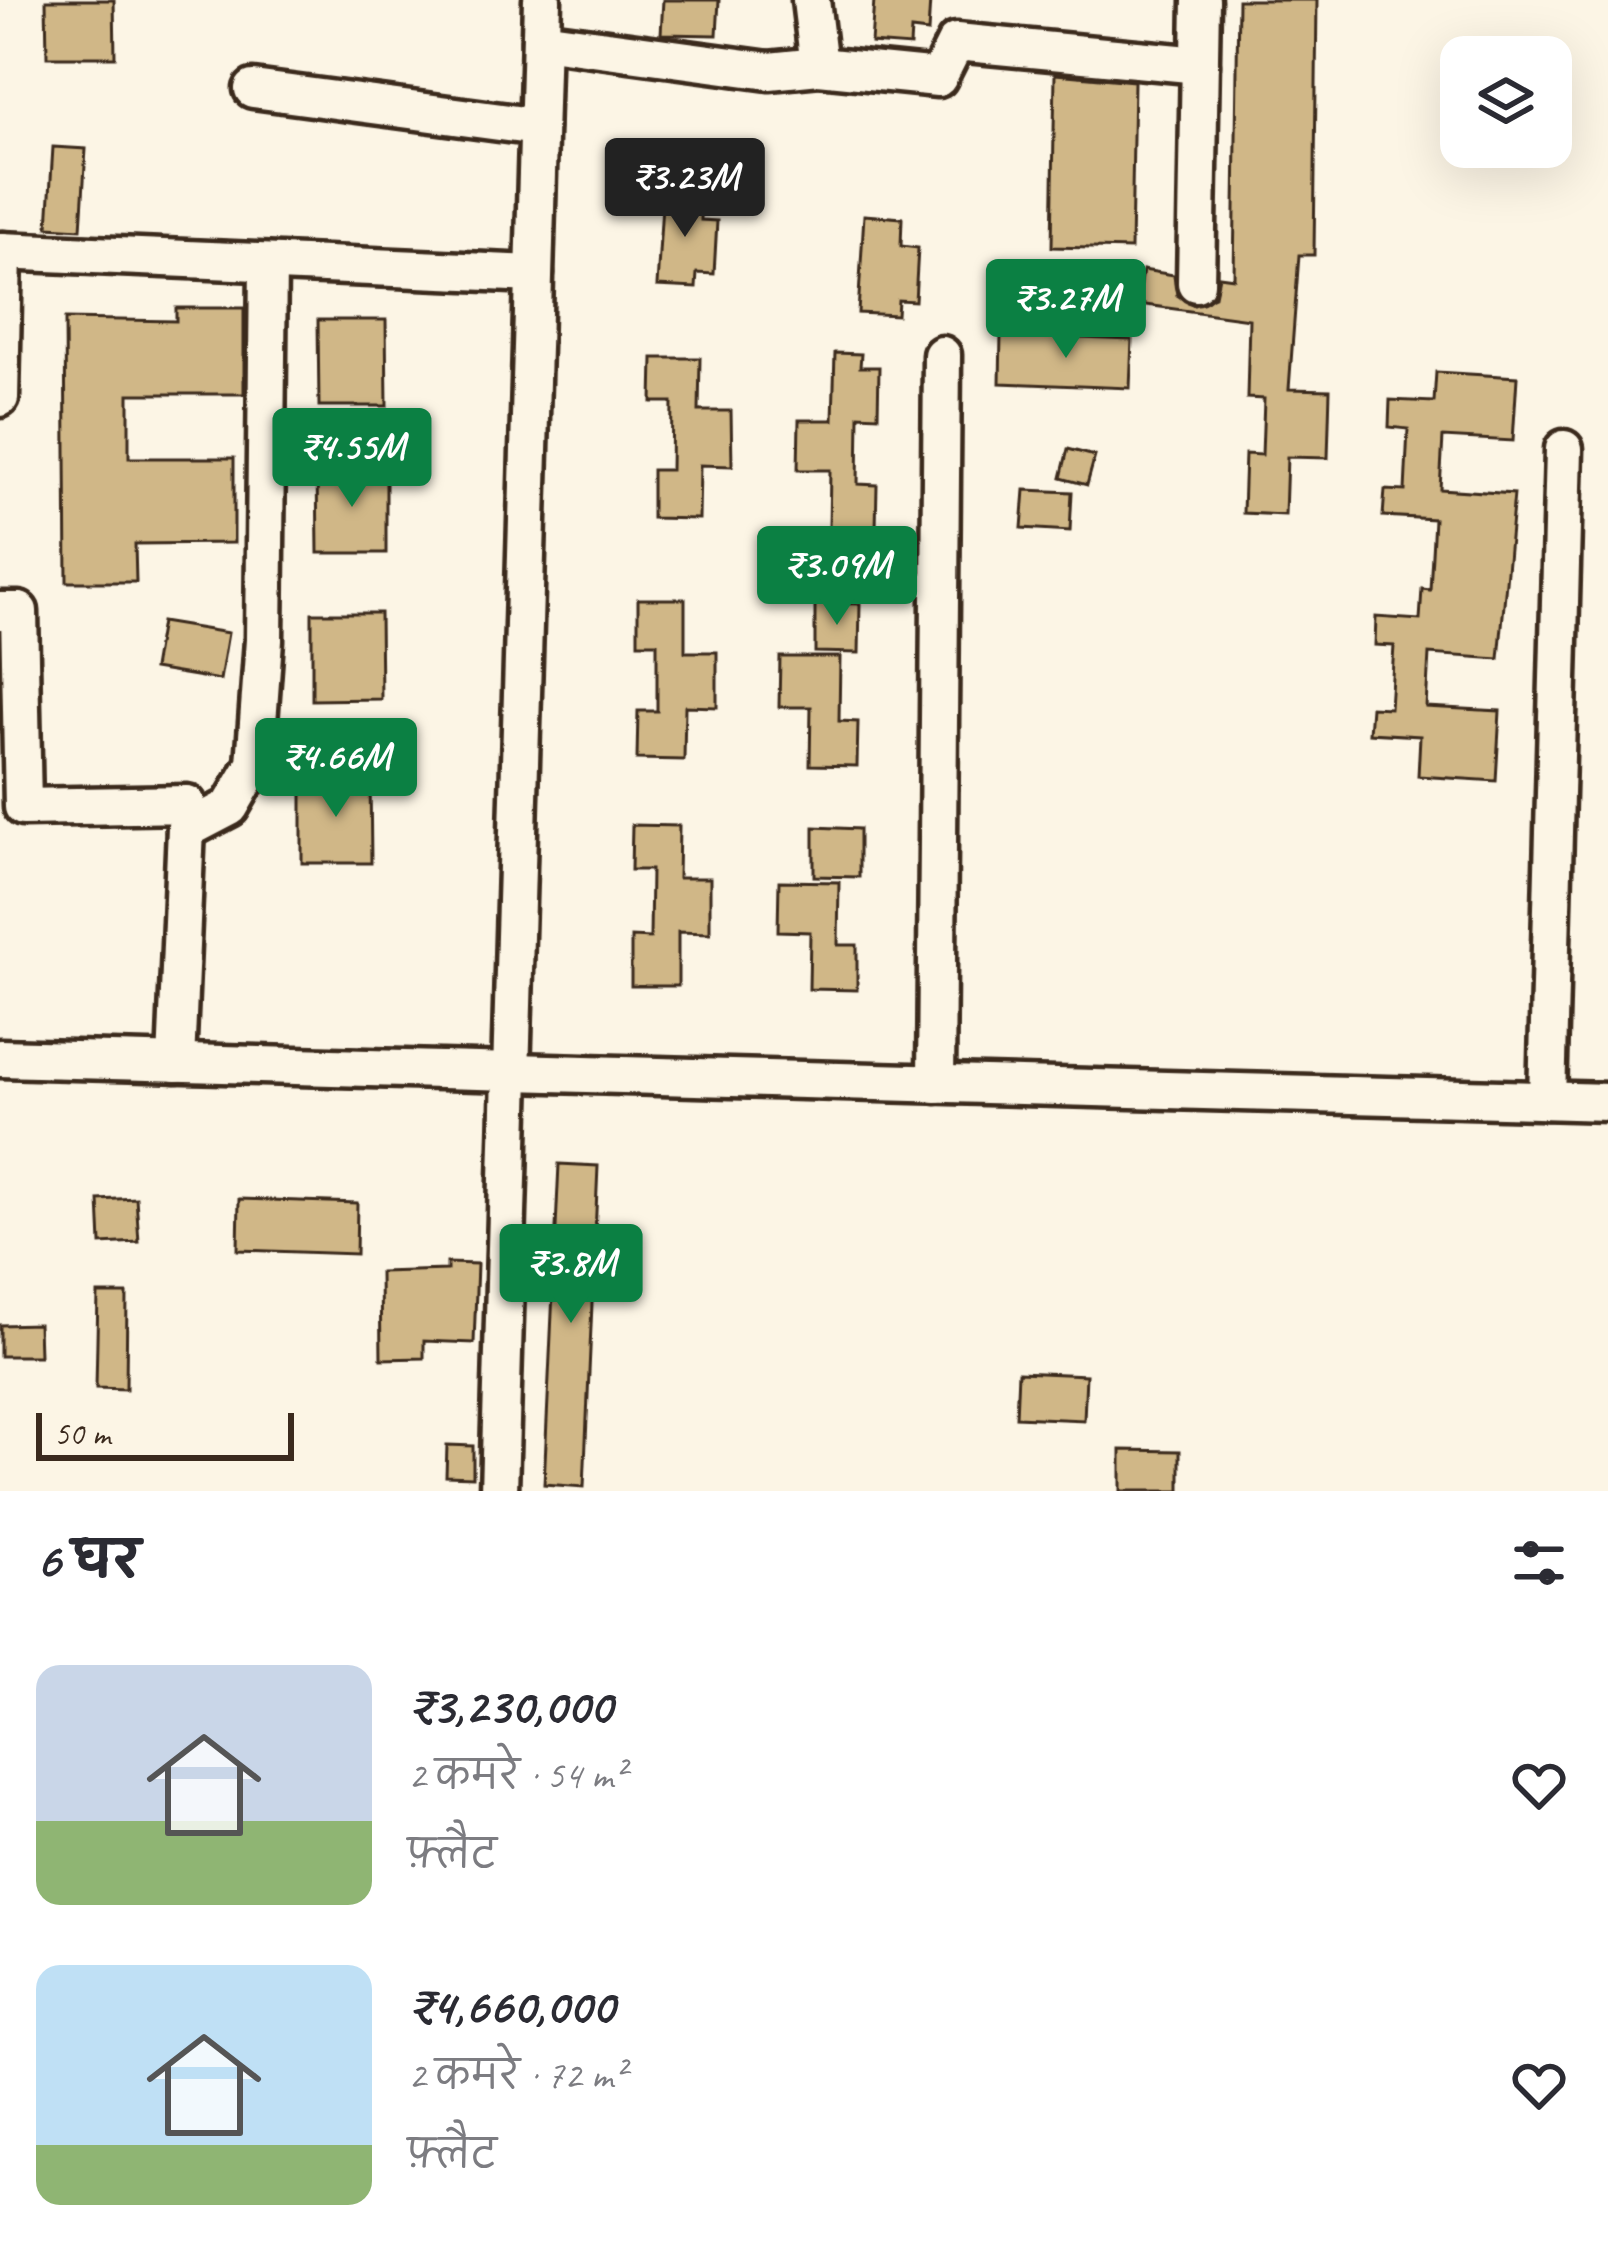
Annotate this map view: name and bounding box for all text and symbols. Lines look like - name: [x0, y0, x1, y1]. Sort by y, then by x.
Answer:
- map controls: [1440, 36, 1572, 168]
- button: layers: [1440, 36, 1572, 168]
- pin: ₹3.23M: [587, 138, 783, 240]
- text: ₹3.23M: [632, 152, 738, 201]
- pin: ₹3.27M: [968, 259, 1164, 361]
- text: ₹3.27M: [1013, 273, 1119, 322]
- pin: ₹4.55M: [254, 408, 450, 510]
- text: ₹4.55M: [299, 422, 405, 471]
- pin: ₹3.09M: [739, 526, 935, 628]
- text: ₹3.09M: [784, 540, 890, 589]
- pin: ₹4.66M: [238, 718, 434, 820]
- text: ₹4.66M: [282, 732, 390, 781]
- pin: ₹3.8M: [487, 1224, 655, 1326]
- text: ₹3.8M: [527, 1238, 615, 1287]
- scale bar: [36, 1407, 294, 1460]
- text: 50 m: [54, 1413, 110, 1455]
- text: 6 घर: [36, 1528, 140, 1592]
- icon: filters: [1506, 1530, 1572, 1596]
- text: ₹3,230,000: [408, 1674, 612, 1738]
- icon: home: [132, 1713, 276, 1857]
- text: 2 कमरे · 54 m²: [408, 1751, 625, 1800]
- icon: heart: [1506, 1752, 1572, 1818]
- text: फ़्लैट: [408, 1830, 497, 1879]
- text: ₹4,660,000: [408, 1974, 614, 2038]
- icon: home: [132, 2013, 276, 2157]
- text: 2 कमरे · 72 m²: [408, 2051, 625, 2100]
- icon: heart: [1506, 2052, 1572, 2118]
- text: फ़्लैट: [408, 2130, 497, 2179]

